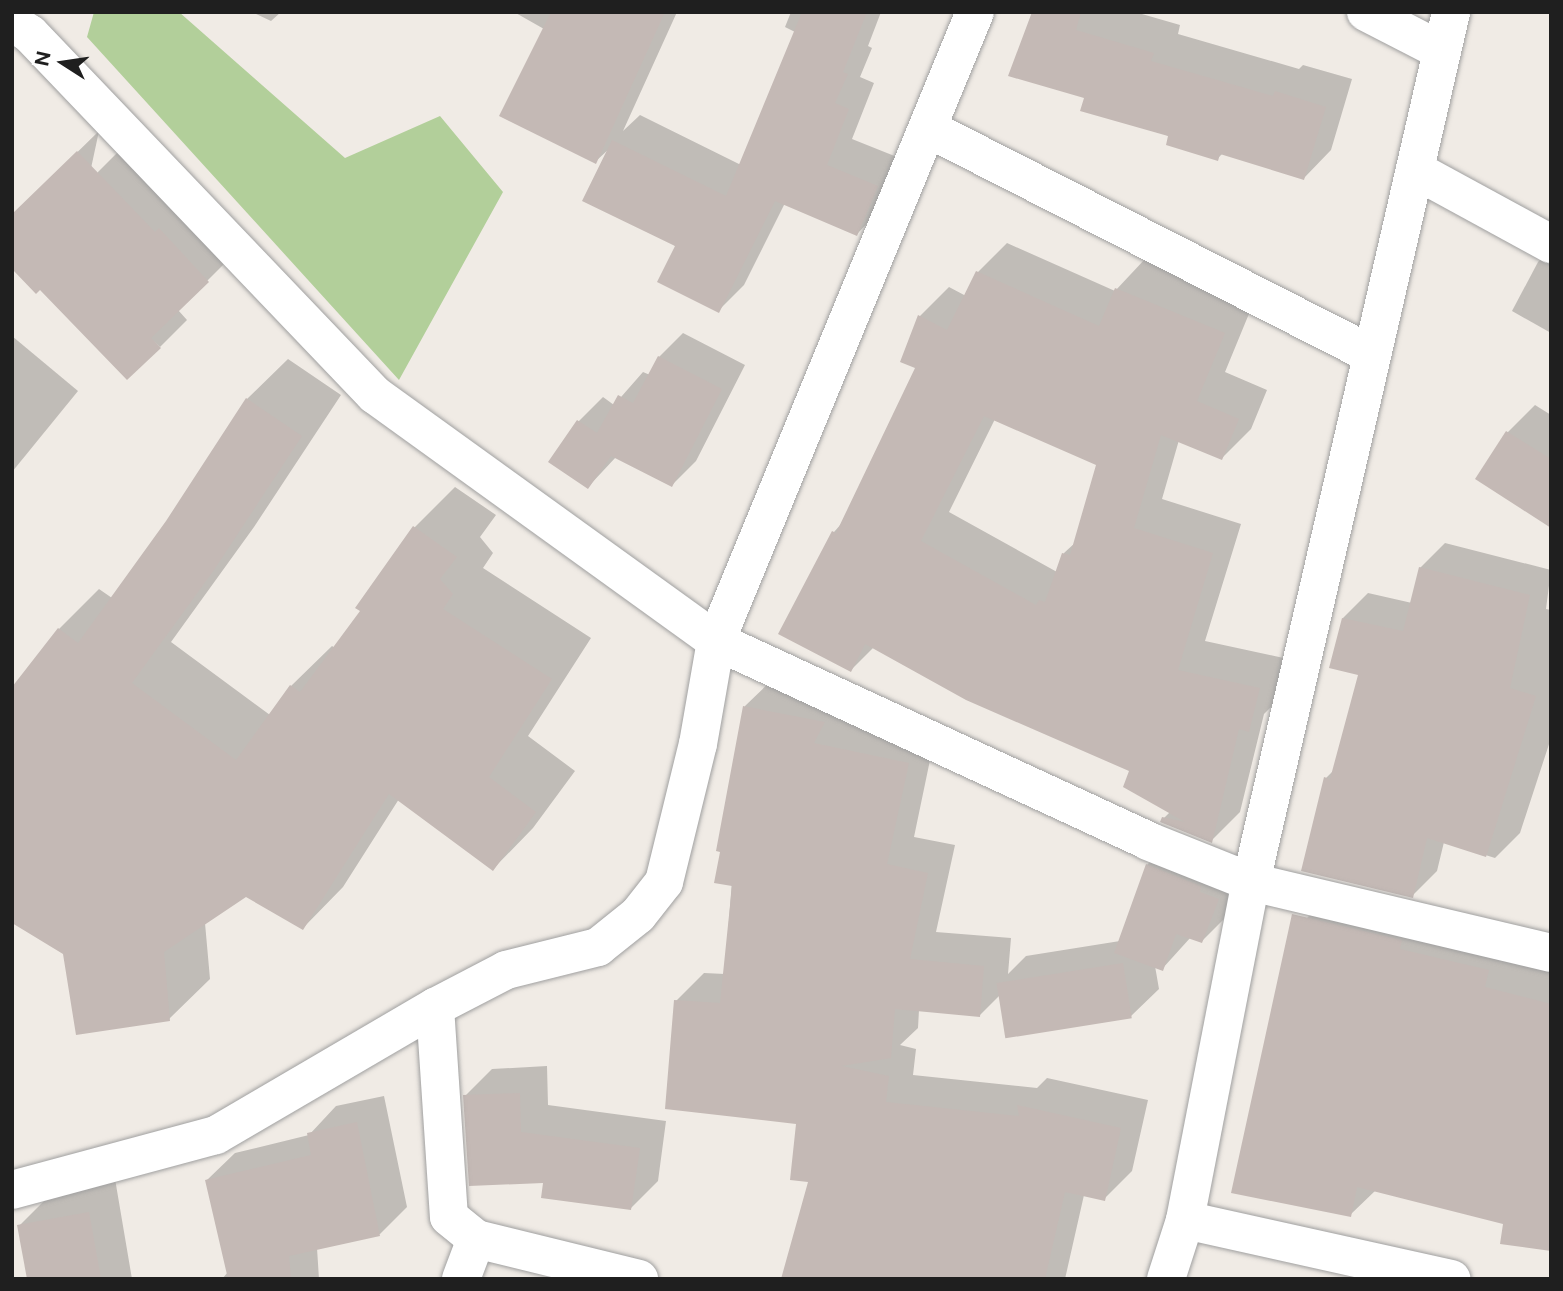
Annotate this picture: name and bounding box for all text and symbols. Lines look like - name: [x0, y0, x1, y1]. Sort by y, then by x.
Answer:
- north arrow: [28, 28, 98, 98]
- text: N: [30, 49, 55, 68]

